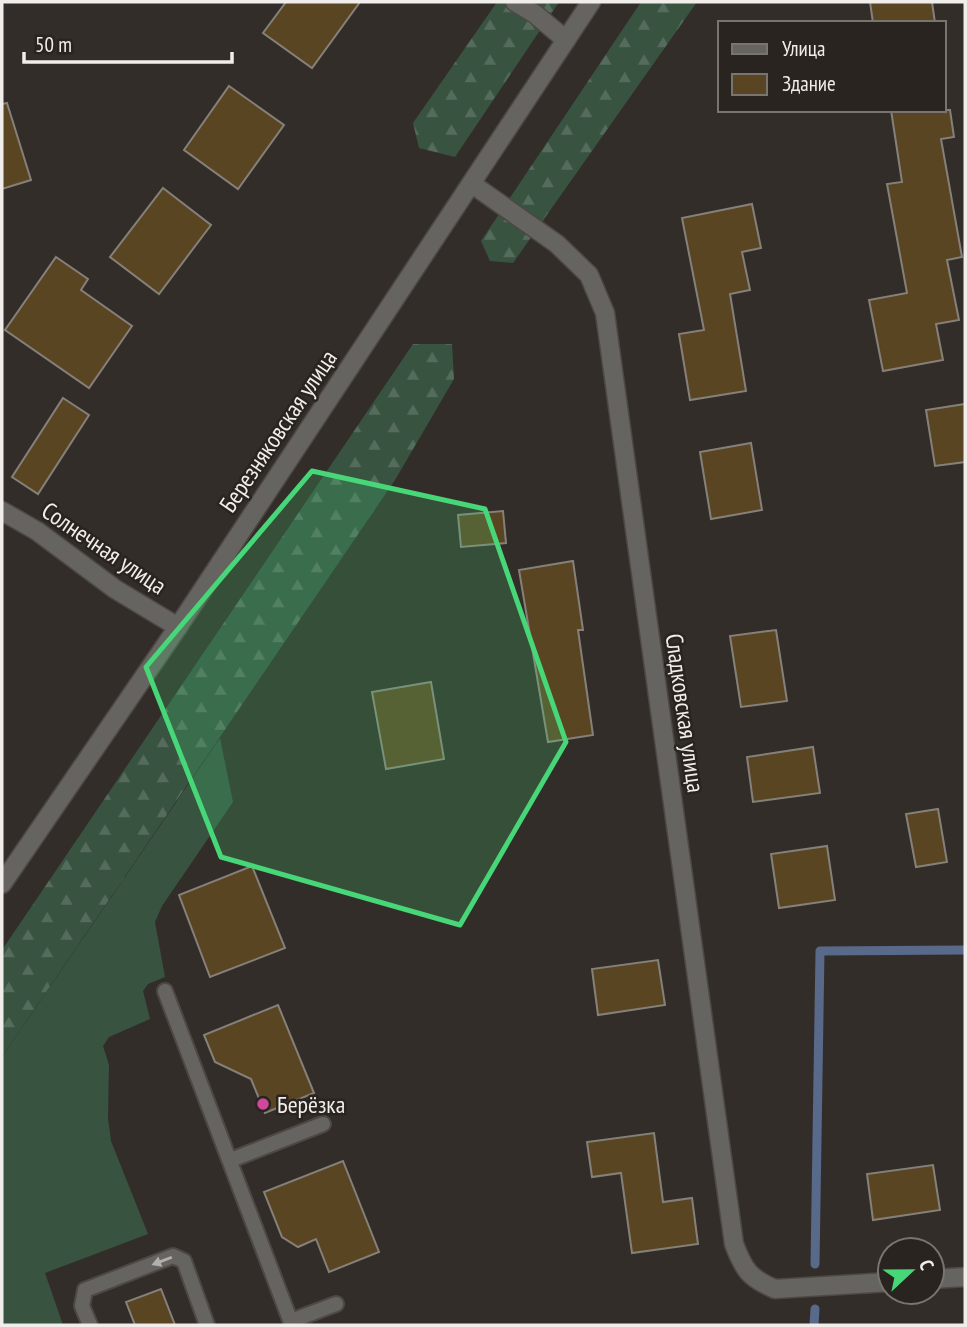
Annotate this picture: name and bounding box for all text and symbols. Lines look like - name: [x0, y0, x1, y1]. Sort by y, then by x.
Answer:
- scale bar: [24, 21, 233, 65]
- legend: [718, 21, 946, 112]
- text: 50 m: [35, 31, 72, 58]
- text: Улица: [782, 35, 825, 62]
- text: Здание: [782, 70, 836, 97]
- street label: Березняковская улица: [212, 344, 344, 518]
- street label: Солнечная улица: [36, 495, 172, 601]
- street label: Сладковская улица: [659, 632, 711, 794]
- place label: Берёзка: [277, 1089, 345, 1120]
- marker: Берёзка: [255, 1096, 271, 1112]
- north arrow: [876, 1236, 946, 1306]
- one-way arrow: [151, 1255, 172, 1266]
- text: С: [914, 1256, 940, 1273]

